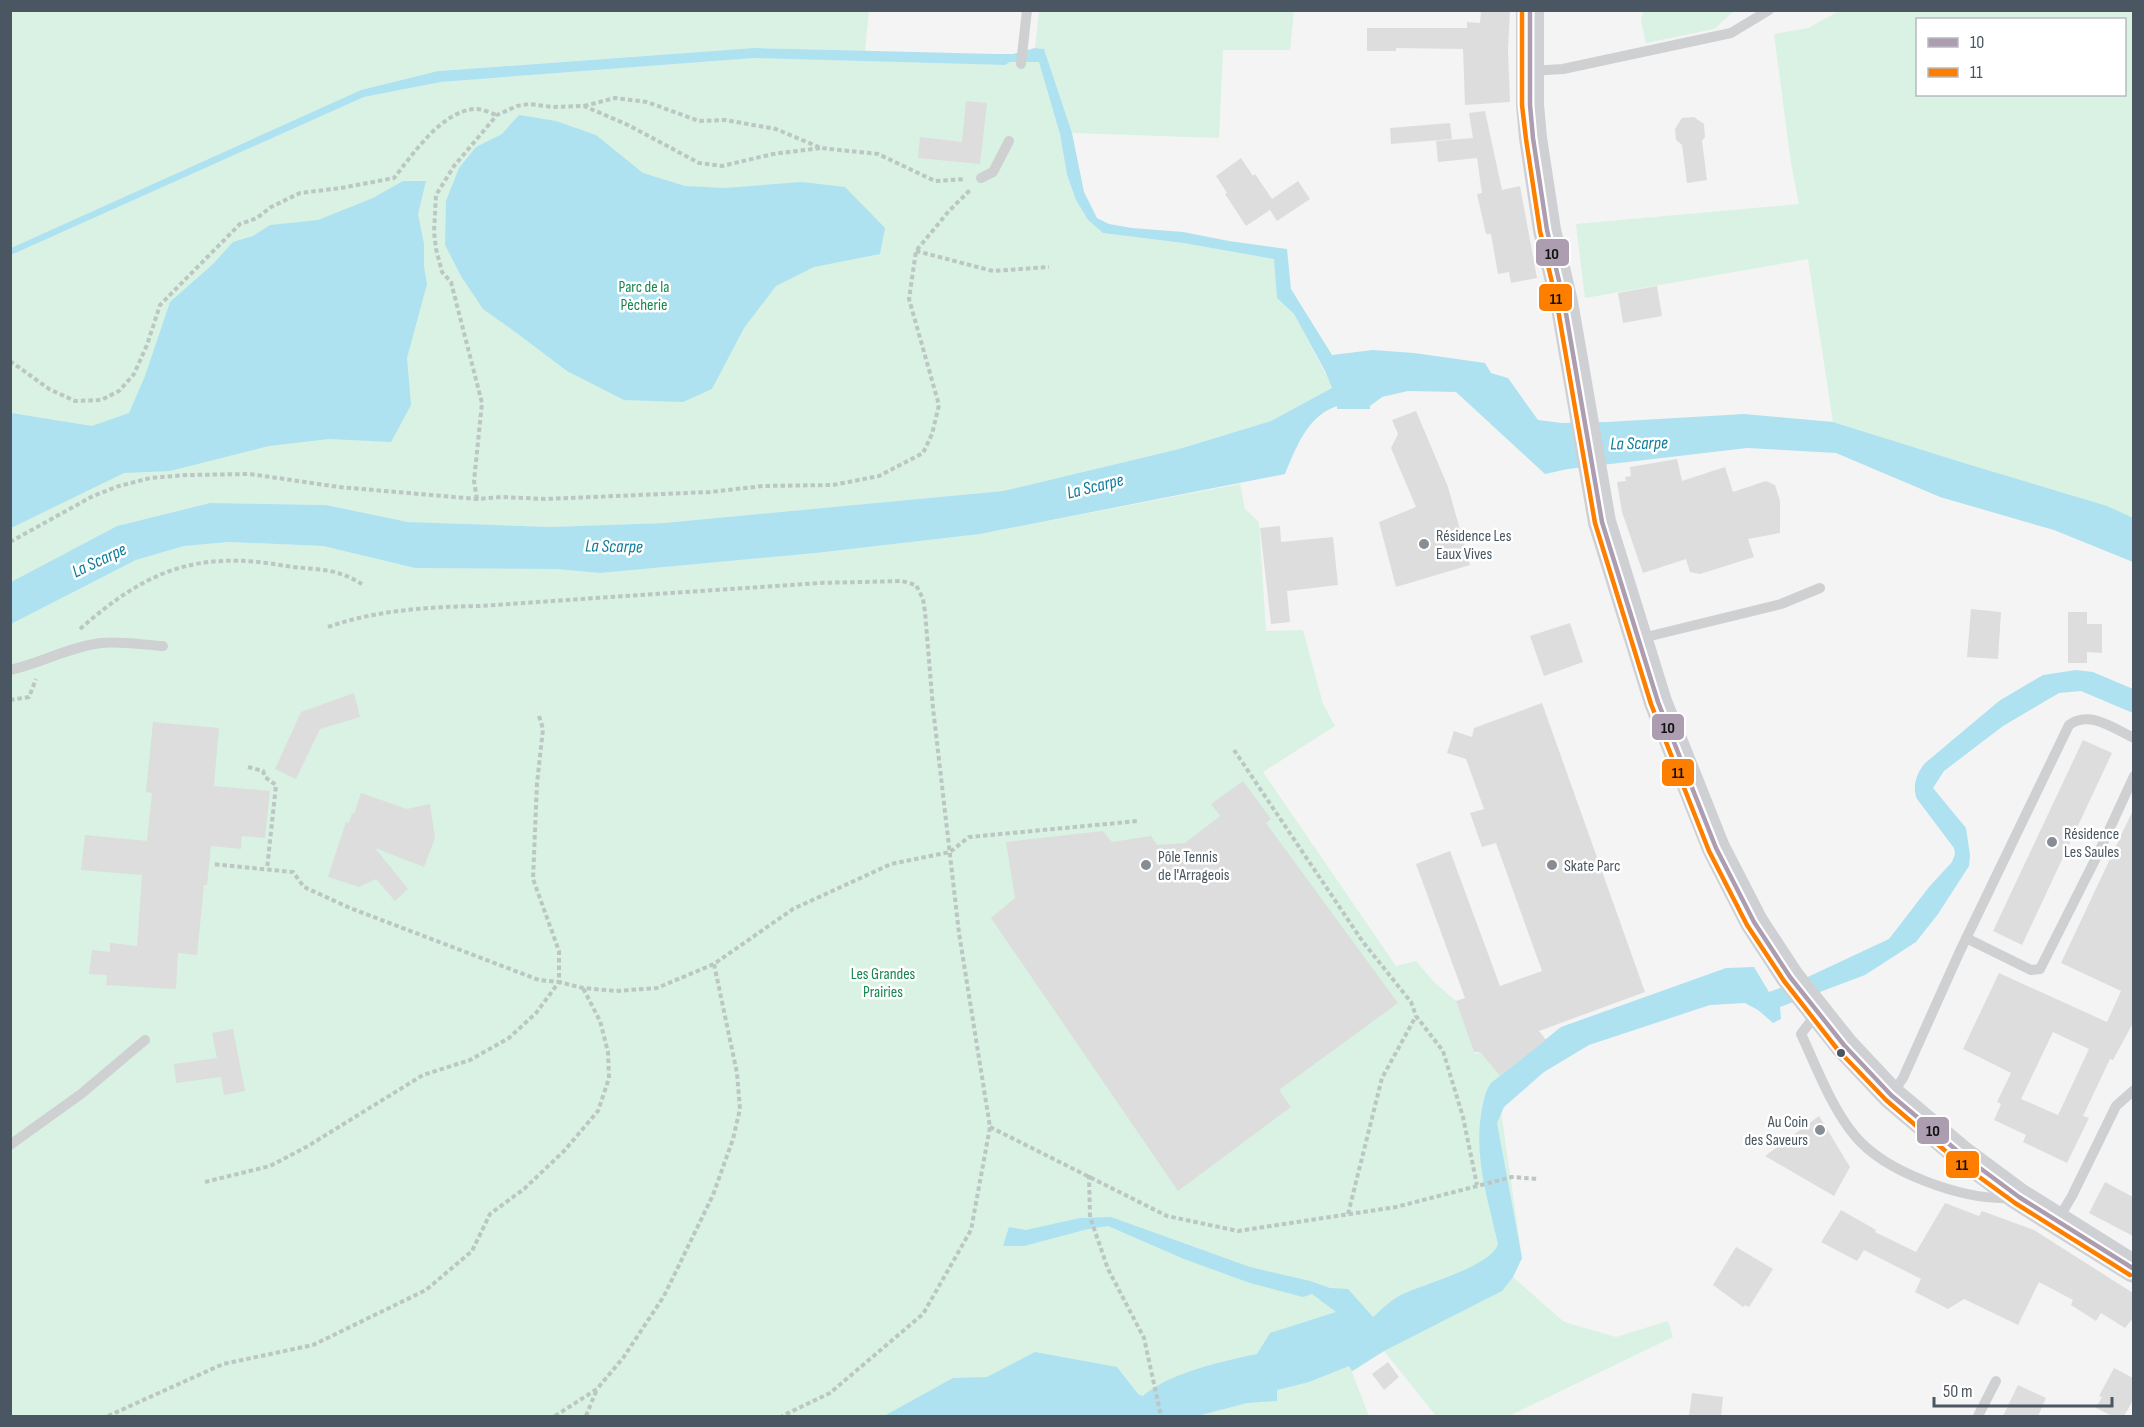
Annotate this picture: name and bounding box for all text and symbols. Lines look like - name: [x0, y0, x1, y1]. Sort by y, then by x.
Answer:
- legend: [1916, 18, 2126, 96]
- text: 10: [1970, 32, 1984, 53]
- text: 11: [1970, 62, 1983, 83]
- line badge: 10: [1535, 238, 1570, 267]
- text: 10: [1545, 245, 1559, 264]
- park label: Parc de la Pècherie: [619, 278, 669, 315]
- line badge: 11: [1538, 283, 1573, 312]
- text: 11: [1550, 290, 1563, 309]
- water label: La Scarpe: [1610, 432, 1668, 455]
- water label: La Scarpe: [1065, 469, 1126, 504]
- place label: Résidence Les Eaux Vives: [1436, 527, 1512, 564]
- water label: La Scarpe: [585, 535, 643, 558]
- marker: Résidence Les Eaux Vives: [1417, 537, 1431, 551]
- water label: La Scarpe: [69, 539, 130, 582]
- line badge: 10: [1651, 713, 1685, 741]
- text: 10: [1661, 719, 1675, 738]
- line badge: 11: [1661, 758, 1695, 787]
- text: 11: [1672, 764, 1685, 783]
- place label: Résidence Les Saules: [2064, 825, 2120, 862]
- marker: Résidence Les Saules: [2045, 835, 2059, 849]
- place label: Pôle Tennis de l'Arrageois: [1158, 848, 1230, 885]
- place label: Skate Parc: [1564, 857, 1620, 876]
- marker: Pôle Tennis de l'Arrageois: [1139, 858, 1153, 872]
- marker: Skate Parc: [1545, 858, 1559, 872]
- park label: Les Grandes Prairies: [851, 965, 916, 1002]
- unlabelled marker: [1835, 1047, 1847, 1059]
- place label: Au Coin des Saveurs: [1744, 1113, 1808, 1150]
- line badge: 10: [1916, 1116, 1950, 1145]
- text: 10: [1926, 1122, 1940, 1141]
- marker: Au Coin des Saveurs: [1813, 1123, 1827, 1137]
- line badge: 11: [1945, 1150, 1980, 1179]
- text: 11: [1956, 1156, 1969, 1175]
- scale bar: [1934, 1370, 2112, 1408]
- text: 50 m: [1943, 1381, 1973, 1402]

